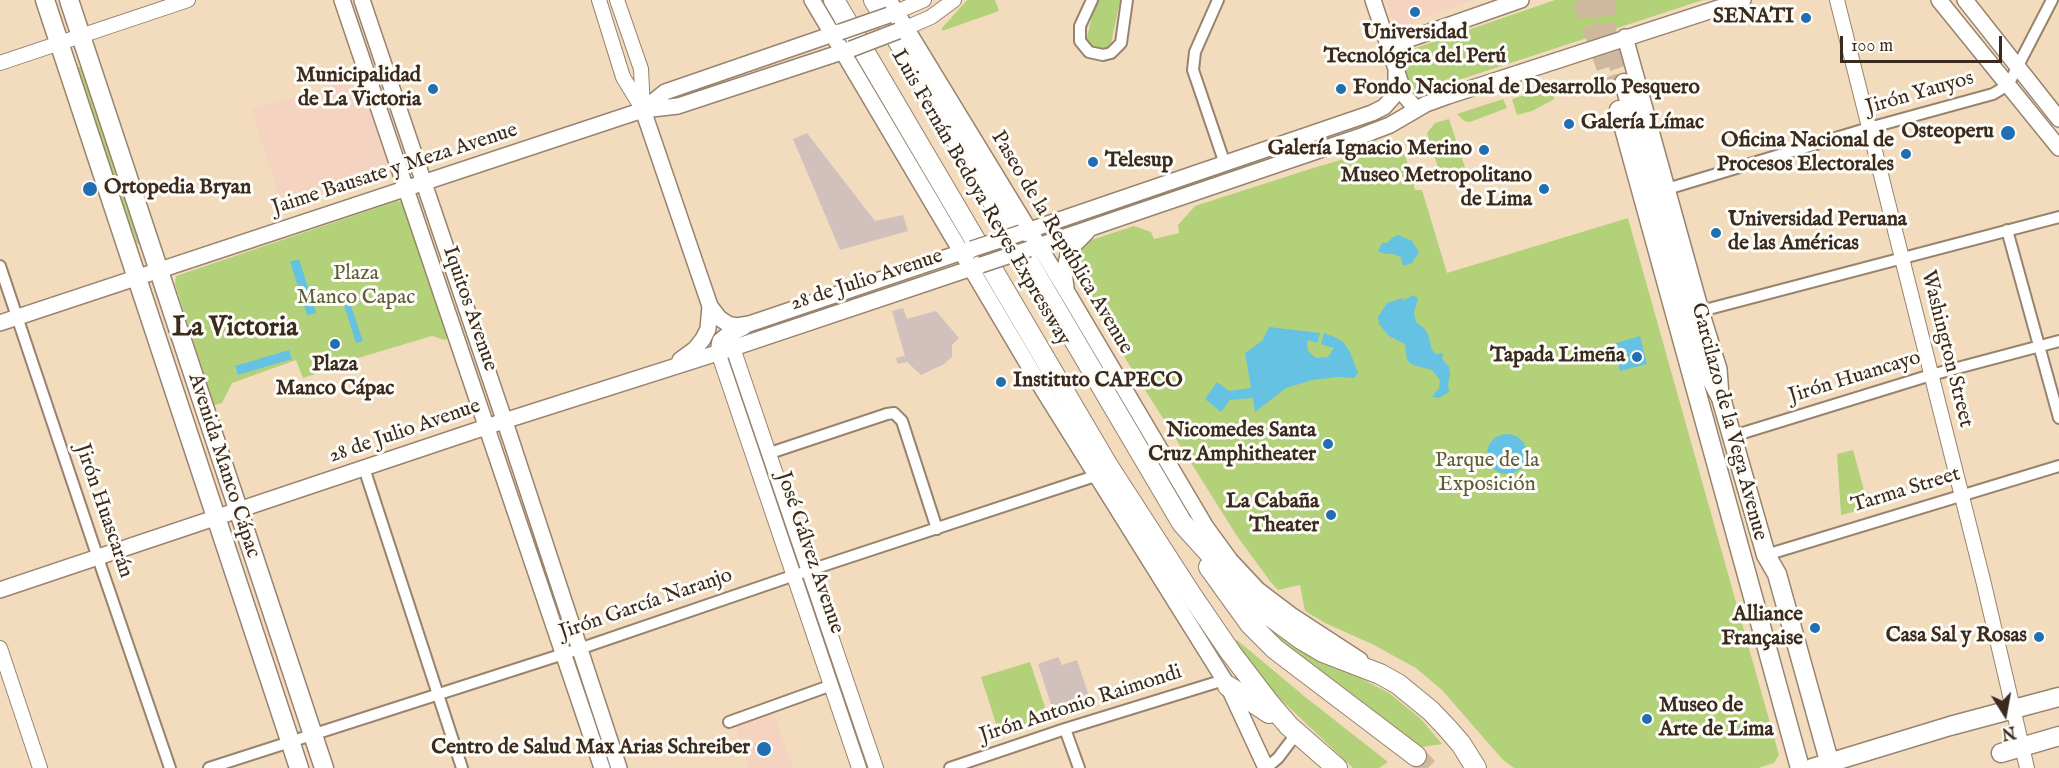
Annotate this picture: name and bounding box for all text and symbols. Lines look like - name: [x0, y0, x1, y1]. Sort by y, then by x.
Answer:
- marker: Universidad Tecnológica del Perú: [1408, 5, 1422, 19]
- place label: SENATI: [1713, 5, 1794, 31]
- marker: SENATI: [1799, 11, 1813, 25]
- place label: Universidad Tecnológica del Perú: [1324, 21, 1506, 71]
- scale bar: [1843, 24, 2005, 62]
- text: 100 m: [1851, 35, 1893, 58]
- street label: Luis Fernán Bedoya Reyes Expressway: [885, 45, 1075, 351]
- place label: Municipalidad de La Victoria: [296, 64, 421, 114]
- street label: Jirón Yauyos: [1863, 67, 1977, 121]
- place label: Fondo Nacional de Desarrollo Pesquero: [1353, 76, 1700, 102]
- marker: Municipalidad de La Victoria: [426, 82, 440, 96]
- marker: Fondo Nacional de Desarrollo Pesquero: [1334, 82, 1348, 96]
- place label: Galería Límac: [1581, 111, 1704, 137]
- marker: Galería Límac: [1562, 117, 1576, 131]
- street label: Jaime Bausate y Meza Avenue: [269, 118, 521, 222]
- place label: Osteoperu: [1901, 120, 1994, 146]
- marker: Osteoperu: [1999, 124, 2017, 142]
- street label: Paseo de la República Avenue: [984, 127, 1138, 359]
- place label: Oficina Nacional de Procesos Electorales: [1717, 129, 1894, 179]
- place label: Galería Ignacio Merino: [1268, 137, 1472, 163]
- marker: Galería Ignacio Merino: [1477, 143, 1491, 157]
- marker: Oficina Nacional de Procesos Electorales: [1899, 147, 1913, 161]
- place label: Telesup: [1105, 149, 1173, 175]
- marker: Telesup: [1086, 155, 1100, 169]
- place label: Museo Metropolitano de Lima: [1341, 164, 1532, 214]
- place label: Ortopedia Bryan: [104, 176, 251, 202]
- marker: Ortopedia Bryan: [81, 180, 99, 198]
- marker: Museo Metropolitano de Lima: [1537, 182, 1551, 196]
- place label: Universidad Peruana de las Américas: [1728, 208, 1907, 258]
- marker: Universidad Peruana de las Américas: [1709, 226, 1723, 240]
- street label: Iquitos Avenue: [436, 243, 502, 375]
- street label: 28 de Julio Avenue: [788, 245, 946, 317]
- park label: Plaza Manco Capac: [297, 262, 415, 312]
- street label: Washington Street: [1914, 268, 1978, 430]
- street label: Garcilazo de la Vega Avenue: [1684, 300, 1772, 544]
- district label: La Victoria: [172, 313, 298, 345]
- marker: Plaza Manco Cápac: [328, 337, 342, 351]
- place label: Tapada Limeña: [1490, 344, 1625, 370]
- street label: Jirón Huancayo: [1786, 346, 1924, 410]
- marker: Tapada Limeña: [1630, 350, 1644, 364]
- place label: Plaza Manco Cápac: [276, 353, 394, 403]
- place label: Instituto CAPECO: [1013, 369, 1183, 395]
- street label: Avenida Manco Cápac: [181, 370, 265, 562]
- marker: Instituto CAPECO: [994, 375, 1008, 389]
- street label: 28 de Julio Avenue: [326, 394, 484, 470]
- place label: Nicomedes Santa Cruz Amphitheater: [1148, 419, 1316, 469]
- marker: Nicomedes Santa Cruz Amphitheater: [1321, 437, 1335, 451]
- street label: Jirón Huascarán: [68, 441, 138, 581]
- park label: Parque de la Exposición: [1435, 449, 1539, 499]
- street label: Tarma Street: [1849, 462, 1963, 520]
- street label: José Gálvez Avenue: [769, 469, 849, 637]
- place label: La Cabaña Theater: [1226, 490, 1319, 540]
- marker: La Cabaña Theater: [1324, 508, 1338, 522]
- street label: Jirón García Naranjo: [556, 564, 736, 646]
- place label: Alliance Française: [1721, 603, 1803, 653]
- marker: Alliance Française: [1808, 621, 1822, 635]
- place label: Casa Sal y Rosas: [1886, 624, 2027, 650]
- marker: Casa Sal y Rosas: [2032, 630, 2046, 644]
- street label: Jirón Antonio Raimondi: [977, 660, 1185, 750]
- north arrow: [1975, 684, 2035, 744]
- place label: Museo de Arte de Lima: [1659, 694, 1774, 744]
- marker: Museo de Arte de Lima: [1640, 712, 1654, 726]
- text: N: [2000, 721, 2017, 743]
- place label: Centro de Salud Max Arias Schreiber: [431, 736, 750, 762]
- marker: Centro de Salud Max Arias Schreiber: [755, 740, 773, 758]

